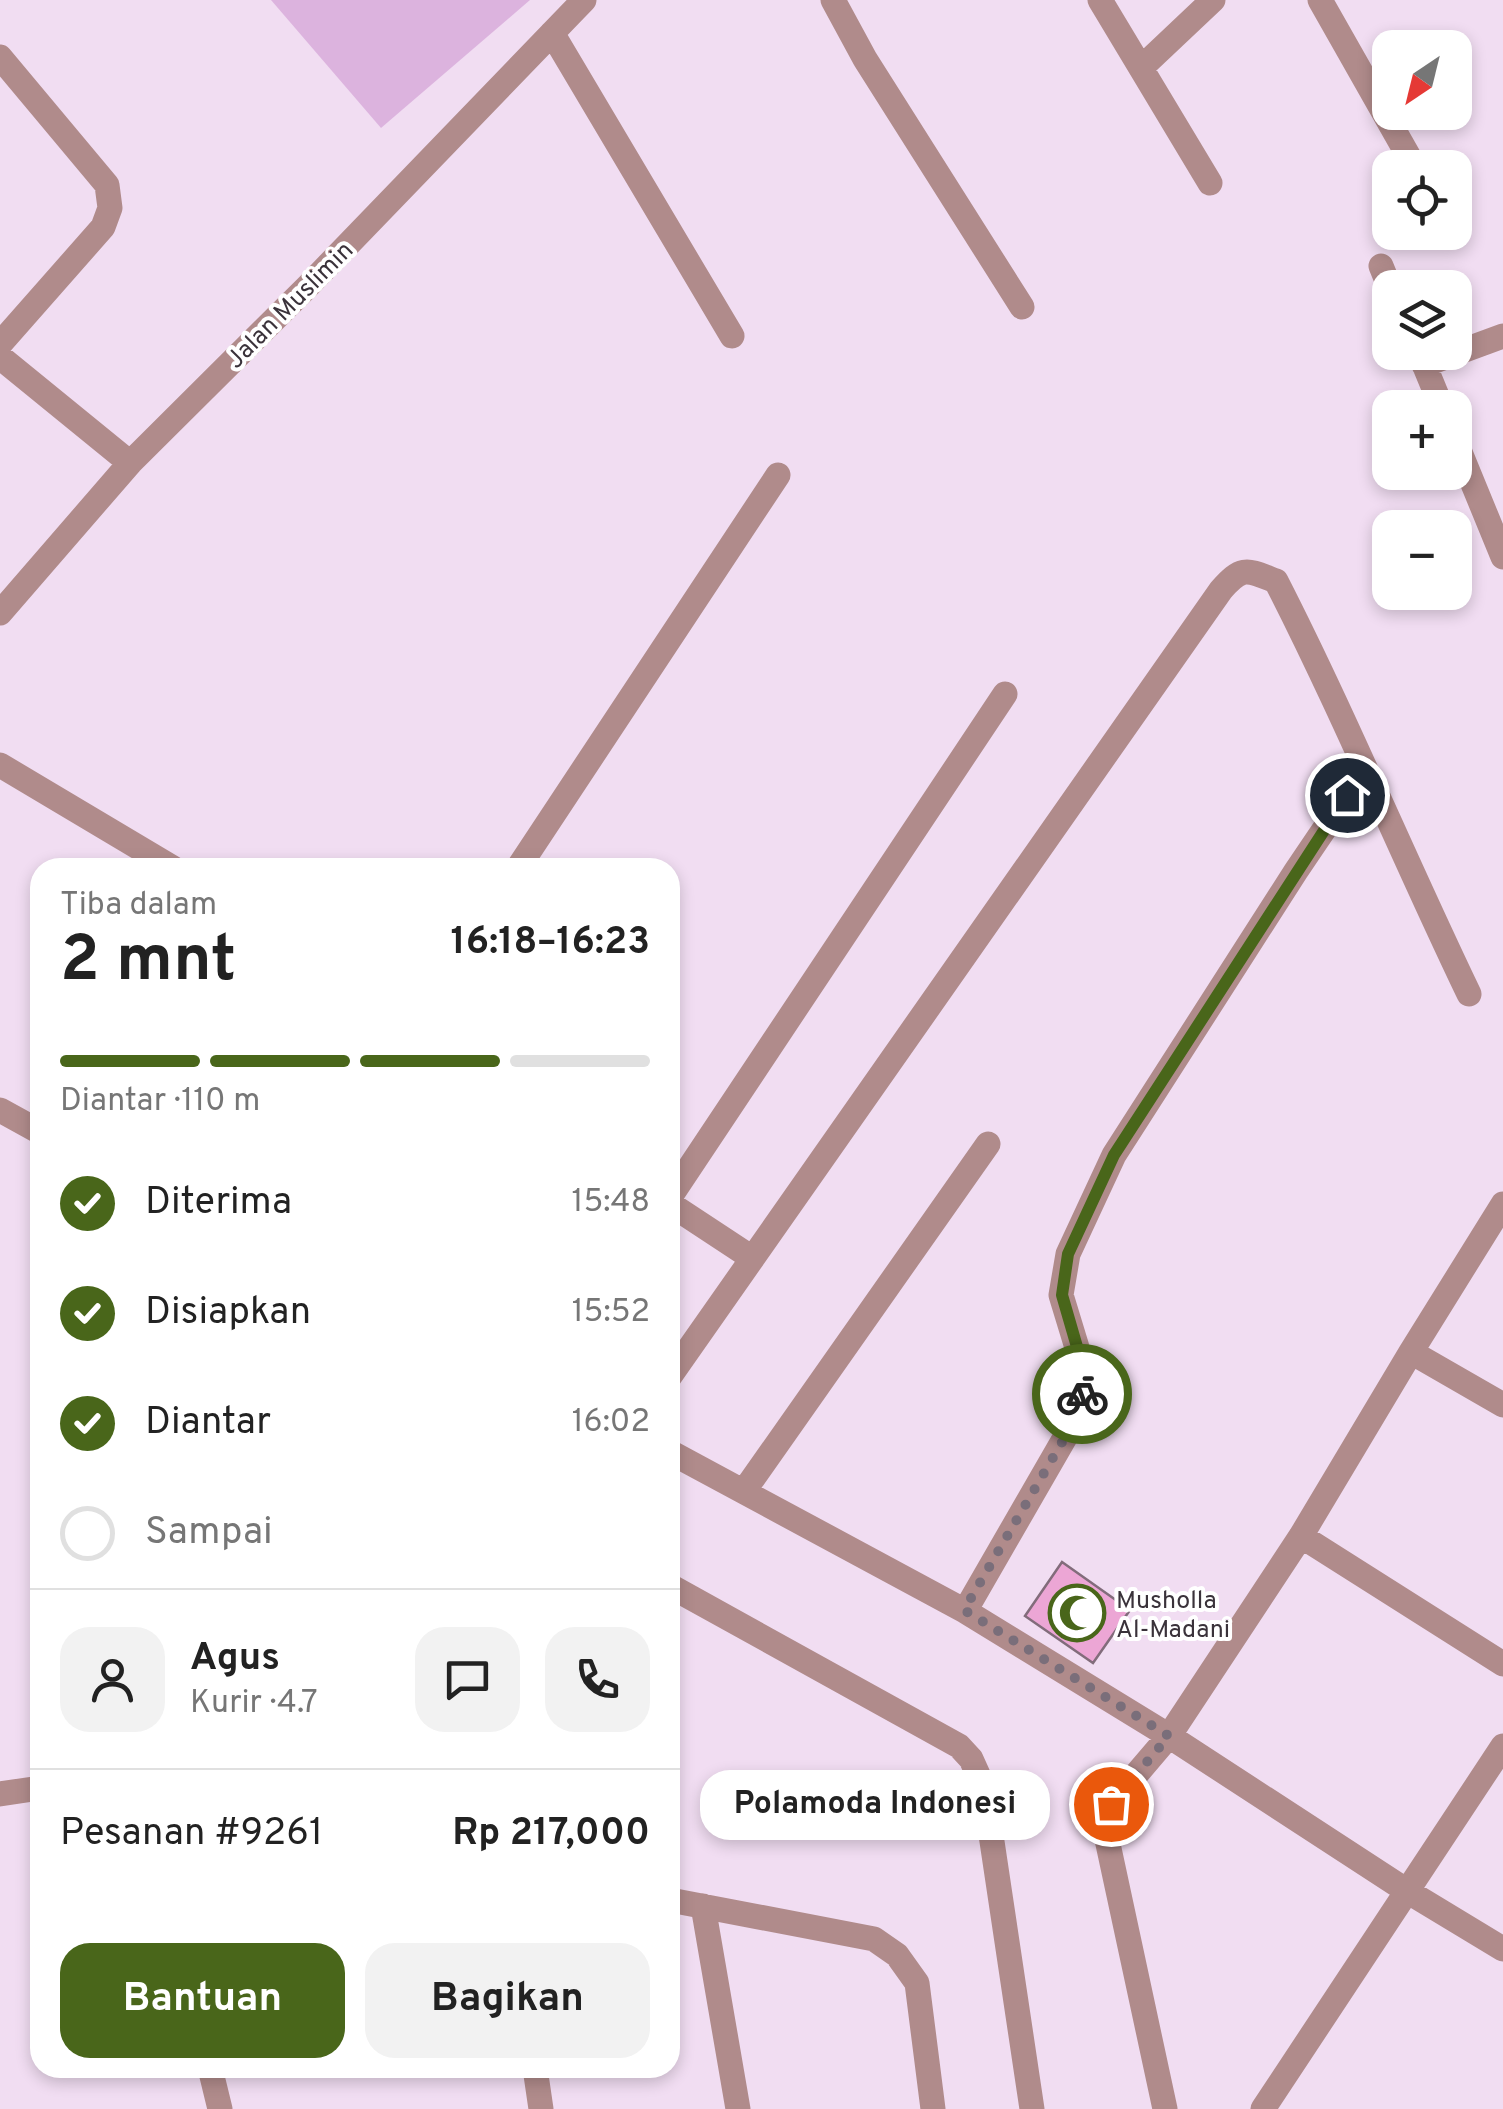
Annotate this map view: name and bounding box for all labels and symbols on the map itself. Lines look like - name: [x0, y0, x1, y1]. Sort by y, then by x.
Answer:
- north arrow: [1372, 30, 1472, 130]
- street label: Jalan Muslimin: [221, 236, 362, 377]
- pin: [1305, 753, 1390, 838]
- courier: [1032, 1344, 1132, 1444]
- mosque icon: Musholla Al-Madani: [1047, 1583, 1107, 1643]
- place label: Musholla Al-Madani: [1116, 1586, 1230, 1647]
- pin: [1069, 1762, 1154, 1847]
- callout: Polamoda Indonesi: [701, 1769, 1051, 1839]

